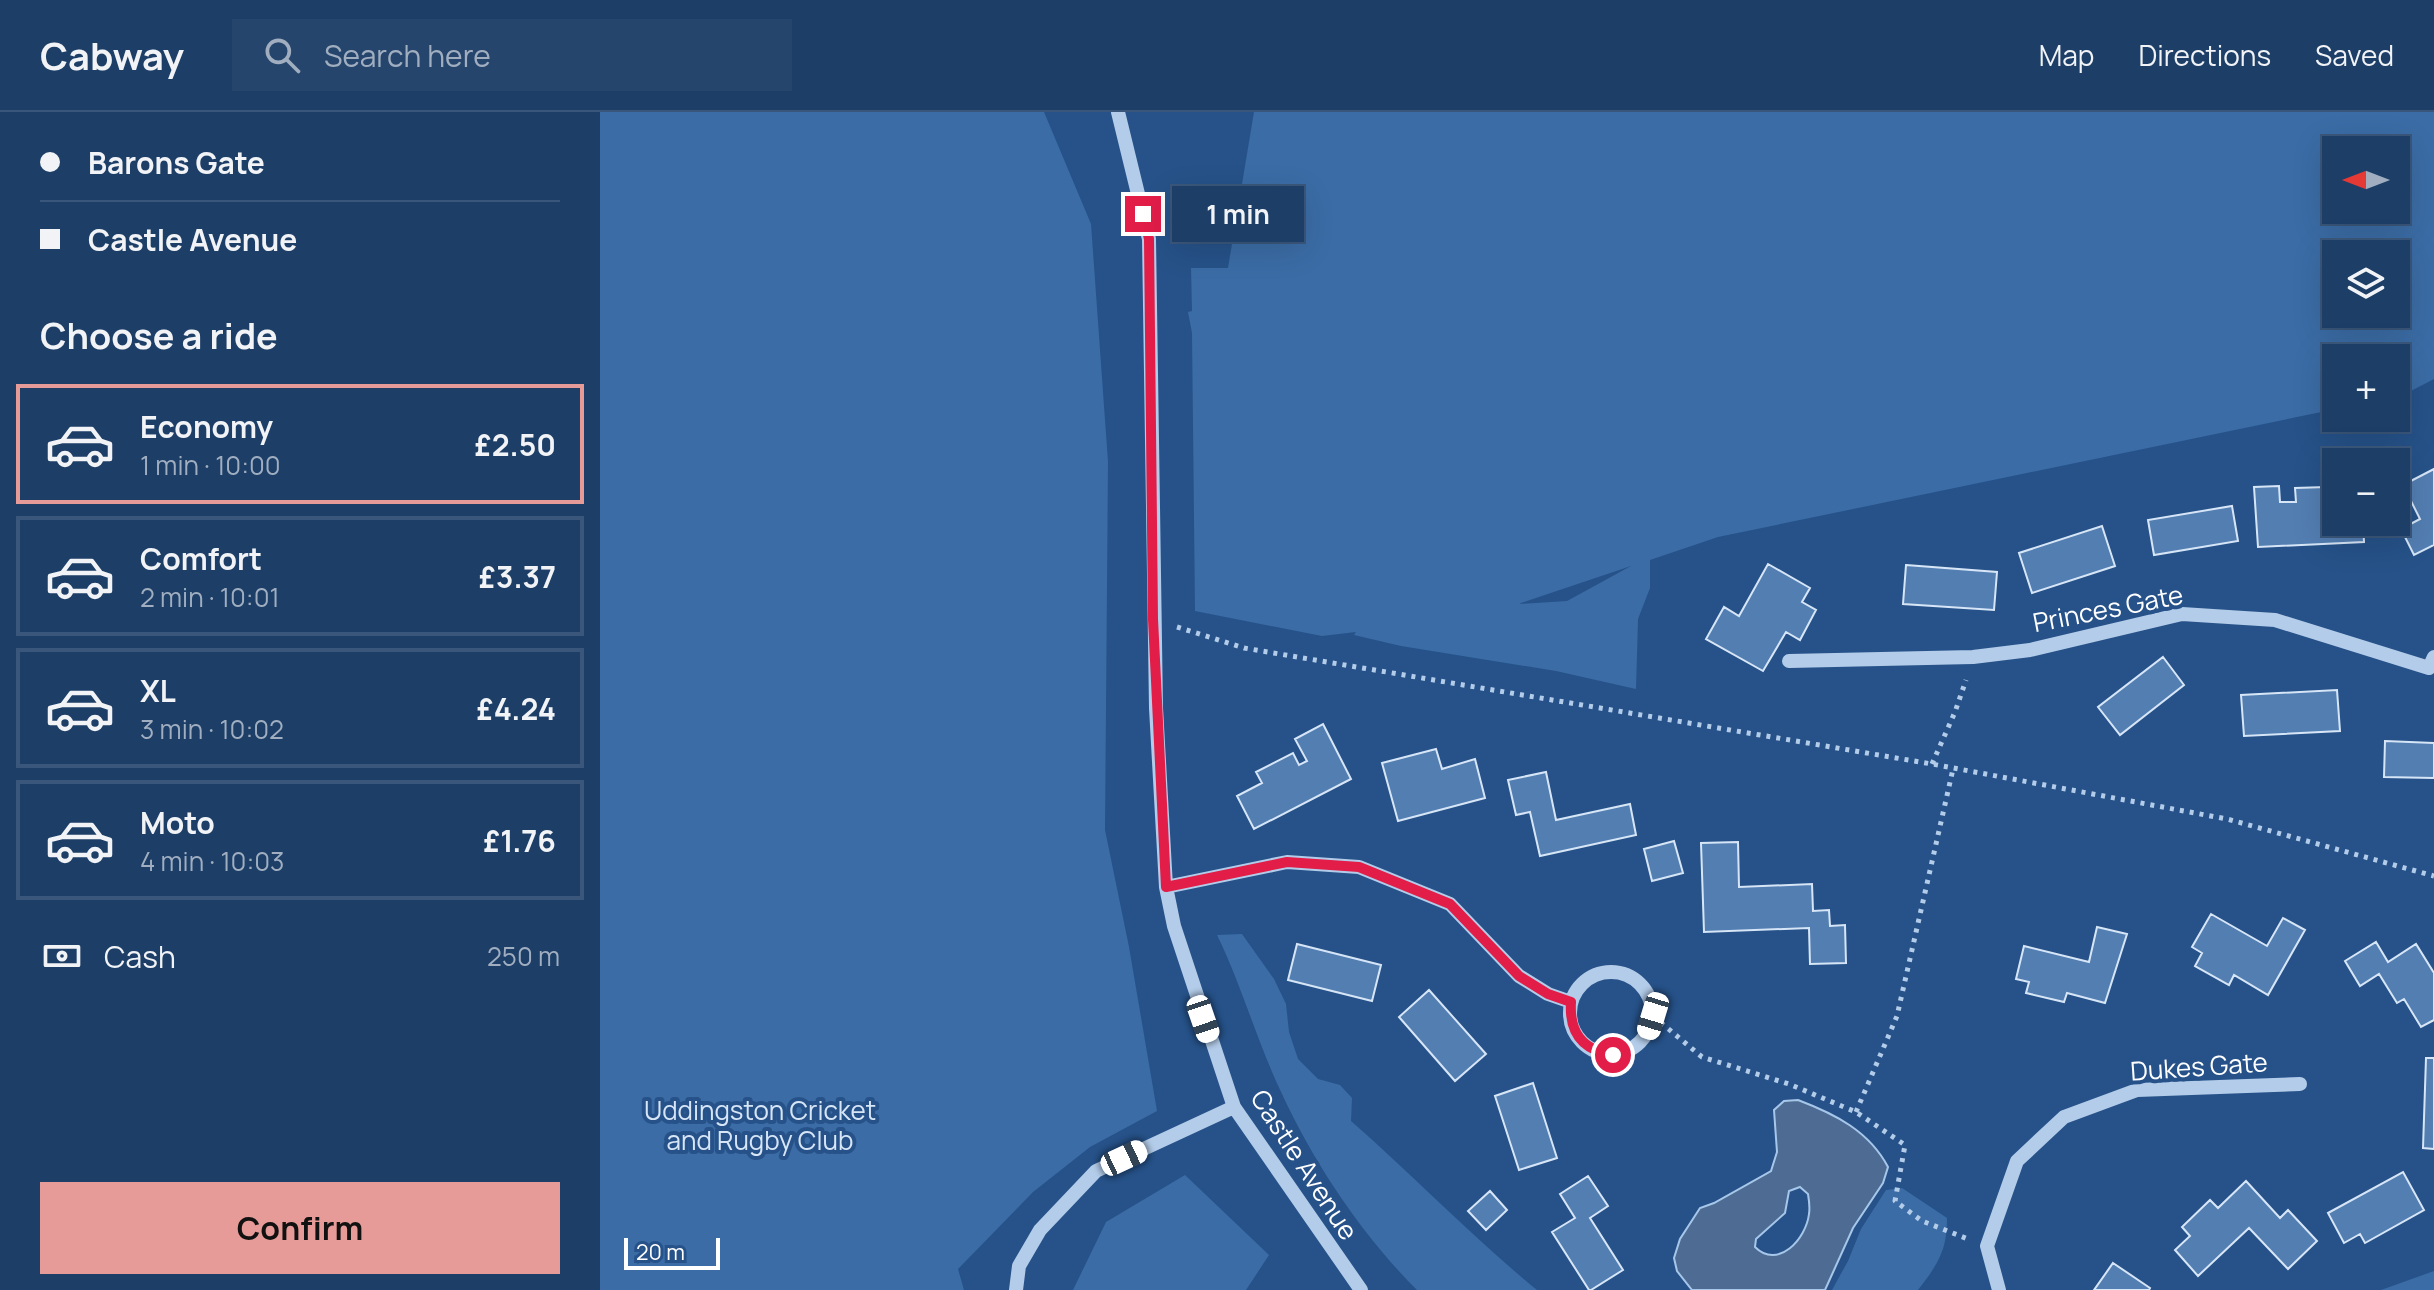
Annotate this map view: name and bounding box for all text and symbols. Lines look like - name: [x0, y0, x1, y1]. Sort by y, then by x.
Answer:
- search box: [232, 19, 792, 91]
- text: Cabway: [40, 29, 184, 81]
- icon: search: [260, 33, 304, 77]
- text: Search here: [324, 35, 491, 76]
- text: Map: [2039, 36, 2094, 74]
- text: Directions: [2138, 36, 2271, 74]
- text: Saved: [2315, 36, 2394, 74]
- north arrow: [2322, 136, 2410, 224]
- map controls: [2322, 136, 2410, 536]
- text: Barons Gate: [88, 142, 265, 183]
- callout: 1 min: [1171, 186, 1303, 242]
- route end: [1125, 196, 1161, 232]
- text: 1 min: [1206, 196, 1270, 232]
- text: Castle Avenue: [88, 219, 297, 260]
- button: layers: [2322, 240, 2410, 328]
- text: Choose a ride: [40, 311, 278, 360]
- button: +: [2322, 344, 2410, 432]
- text: Economy: [140, 406, 273, 447]
- icon: car: [44, 408, 116, 480]
- text: £2.50: [475, 424, 556, 465]
- text: 1 min · 10:00: [140, 447, 281, 483]
- button: −: [2322, 448, 2410, 536]
- text: Comfort: [140, 538, 262, 579]
- icon: car: [44, 540, 116, 612]
- text: £3.37: [479, 556, 556, 597]
- street label: Princes Gate: [2030, 576, 2186, 640]
- text: 2 min · 10:01: [140, 579, 280, 615]
- text: XL: [140, 670, 176, 711]
- icon: car: [44, 672, 116, 744]
- text: £4.24: [477, 688, 556, 729]
- text: 3 min · 10:02: [140, 711, 284, 747]
- text: Moto: [140, 802, 215, 843]
- icon: car: [44, 804, 116, 876]
- text: £1.76: [483, 820, 556, 861]
- text: 4 min · 10:03: [140, 843, 284, 879]
- icon: cash: [40, 934, 84, 978]
- text: Cash: [104, 936, 176, 977]
- text: 250 m: [487, 938, 560, 974]
- car: [1635, 990, 1671, 1042]
- car: [1184, 992, 1222, 1046]
- route start: [1595, 1037, 1631, 1073]
- street label: Dukes Gate: [2129, 1043, 2269, 1089]
- street label: Castle Avenue: [1243, 1082, 1367, 1247]
- park label: Uddingston Cricket and Rugby Club: [644, 1092, 876, 1158]
- car: [1097, 1137, 1151, 1179]
- button: Confirm: [40, 1182, 560, 1274]
- scale bar: [624, 1234, 720, 1270]
- text: 20 m: [636, 1237, 685, 1267]

